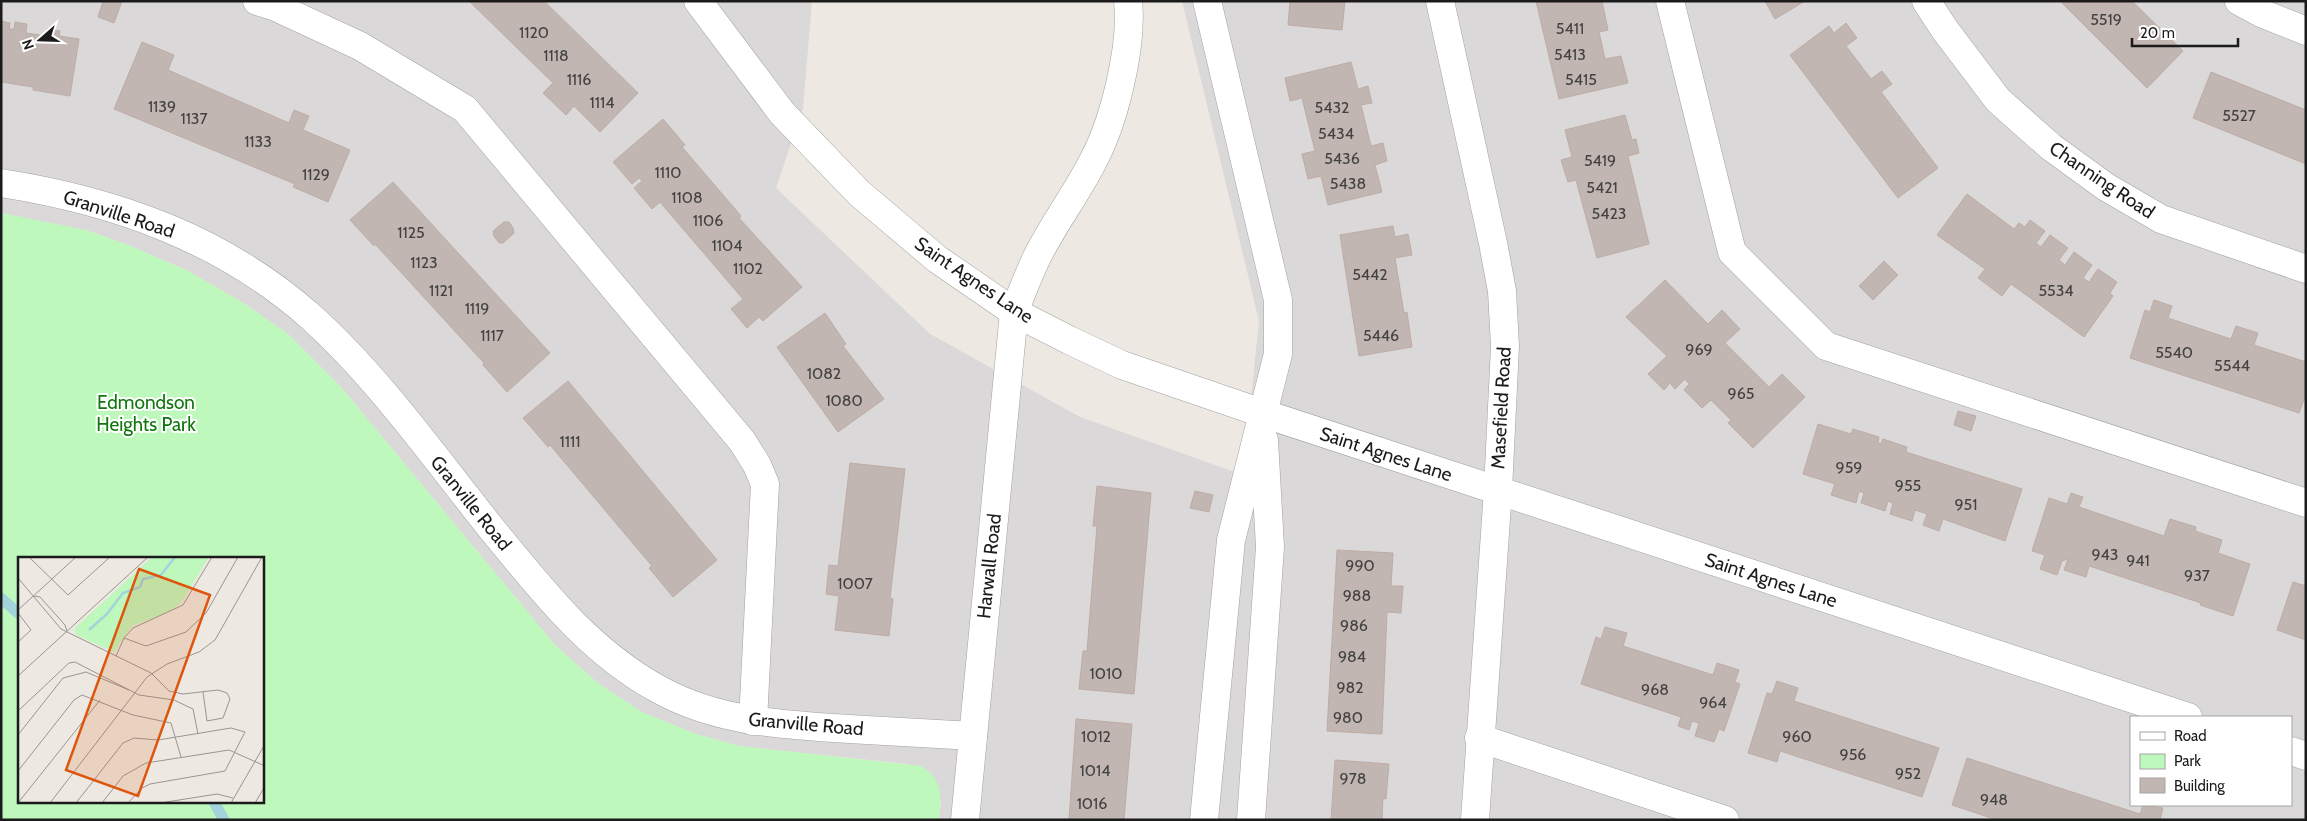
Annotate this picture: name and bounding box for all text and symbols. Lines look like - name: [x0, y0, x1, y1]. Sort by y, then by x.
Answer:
- house number: 5519: [2090, 10, 2122, 29]
- north arrow: [15, 15, 65, 65]
- scale bar: [2132, 15, 2238, 47]
- house number: 5411: [1556, 19, 1584, 38]
- house number: 1120: [519, 23, 549, 42]
- text: 20 m: [2140, 24, 2175, 42]
- text: N: [18, 37, 38, 52]
- house number: 5413: [1554, 45, 1586, 64]
- house number: 1118: [543, 46, 569, 65]
- house number: 1116: [567, 70, 591, 89]
- house number: 5415: [1565, 70, 1597, 89]
- house number: 1114: [590, 93, 614, 112]
- house number: 1139: [148, 97, 176, 116]
- house number: 5432: [1315, 98, 1349, 117]
- house number: 5527: [2222, 106, 2256, 125]
- house number: 1137: [180, 109, 208, 128]
- house number: 5434: [1318, 124, 1354, 143]
- house number: 1133: [244, 132, 272, 151]
- street label: Channing Road: [2045, 136, 2159, 224]
- house number: 5436: [1324, 149, 1360, 168]
- house number: 5419: [1584, 151, 1616, 170]
- house number: 1110: [655, 163, 681, 182]
- house number: 1129: [302, 165, 330, 184]
- house number: 5438: [1330, 174, 1366, 193]
- house number: 5421: [1586, 178, 1618, 197]
- street label: Granville Road: [61, 185, 177, 243]
- house number: 1108: [671, 188, 703, 207]
- house number: 5423: [1592, 204, 1626, 223]
- house number: 1106: [693, 211, 723, 230]
- house number: 1125: [397, 223, 425, 242]
- street label: Saint Agnes Lane: [910, 232, 1038, 328]
- house number: 1104: [712, 236, 742, 255]
- house number: 1123: [410, 253, 438, 272]
- house number: 1102: [733, 259, 763, 278]
- house number: 5442: [1352, 265, 1388, 284]
- house number: 1121: [429, 281, 453, 300]
- house number: 5534: [2038, 281, 2074, 300]
- house number: 1119: [465, 299, 489, 318]
- house number: 1117: [480, 326, 504, 345]
- house number: 5446: [1363, 326, 1399, 345]
- house number: 969: [1685, 340, 1713, 359]
- house number: 5540: [2155, 343, 2193, 362]
- street label: Masefield Road: [1486, 346, 1516, 470]
- house number: 5544: [2214, 356, 2250, 375]
- house number: 1082: [807, 364, 841, 383]
- house number: 965: [1728, 384, 1754, 403]
- park label: Edmondson Heights Park: [96, 391, 196, 436]
- house number: 1080: [825, 391, 863, 410]
- street label: Saint Agnes Lane: [1317, 422, 1455, 486]
- house number: 1111: [560, 432, 580, 451]
- street label: Granville Road: [426, 451, 516, 555]
- house number: 959: [1836, 458, 1862, 477]
- house number: 955: [1895, 476, 1921, 495]
- house number: 951: [1955, 495, 1977, 514]
- street label: Harwall Road: [972, 512, 1006, 620]
- house number: 943: [2092, 545, 2119, 564]
- street label: Saint Agnes Lane: [1702, 548, 1840, 612]
- house number: 941: [2126, 551, 2150, 570]
- house number: 990: [1345, 556, 1375, 575]
- inset map: [18, 557, 264, 804]
- house number: 937: [2184, 566, 2210, 585]
- house number: 1007: [837, 574, 873, 593]
- house number: 988: [1343, 586, 1371, 605]
- house number: 986: [1340, 616, 1368, 635]
- house number: 984: [1338, 647, 1366, 666]
- house number: 1010: [1090, 664, 1122, 683]
- house number: 982: [1336, 678, 1364, 697]
- house number: 968: [1641, 680, 1669, 699]
- house number: 964: [1699, 693, 1727, 712]
- street label: Granville Road: [747, 708, 865, 740]
- house number: 980: [1333, 708, 1363, 727]
- legend: [2130, 716, 2292, 806]
- house number: 1012: [1081, 727, 1111, 746]
- house number: 960: [1782, 727, 1812, 746]
- text: Road: [2174, 727, 2207, 745]
- house number: 956: [1840, 745, 1866, 764]
- text: Park: [2174, 752, 2201, 770]
- house number: 1014: [1080, 761, 1110, 780]
- house number: 952: [1895, 764, 1921, 783]
- house number: 978: [1340, 769, 1366, 788]
- text: Building: [2174, 777, 2225, 795]
- house number: 948: [1980, 790, 2008, 809]
- house number: 1016: [1077, 794, 1107, 813]

